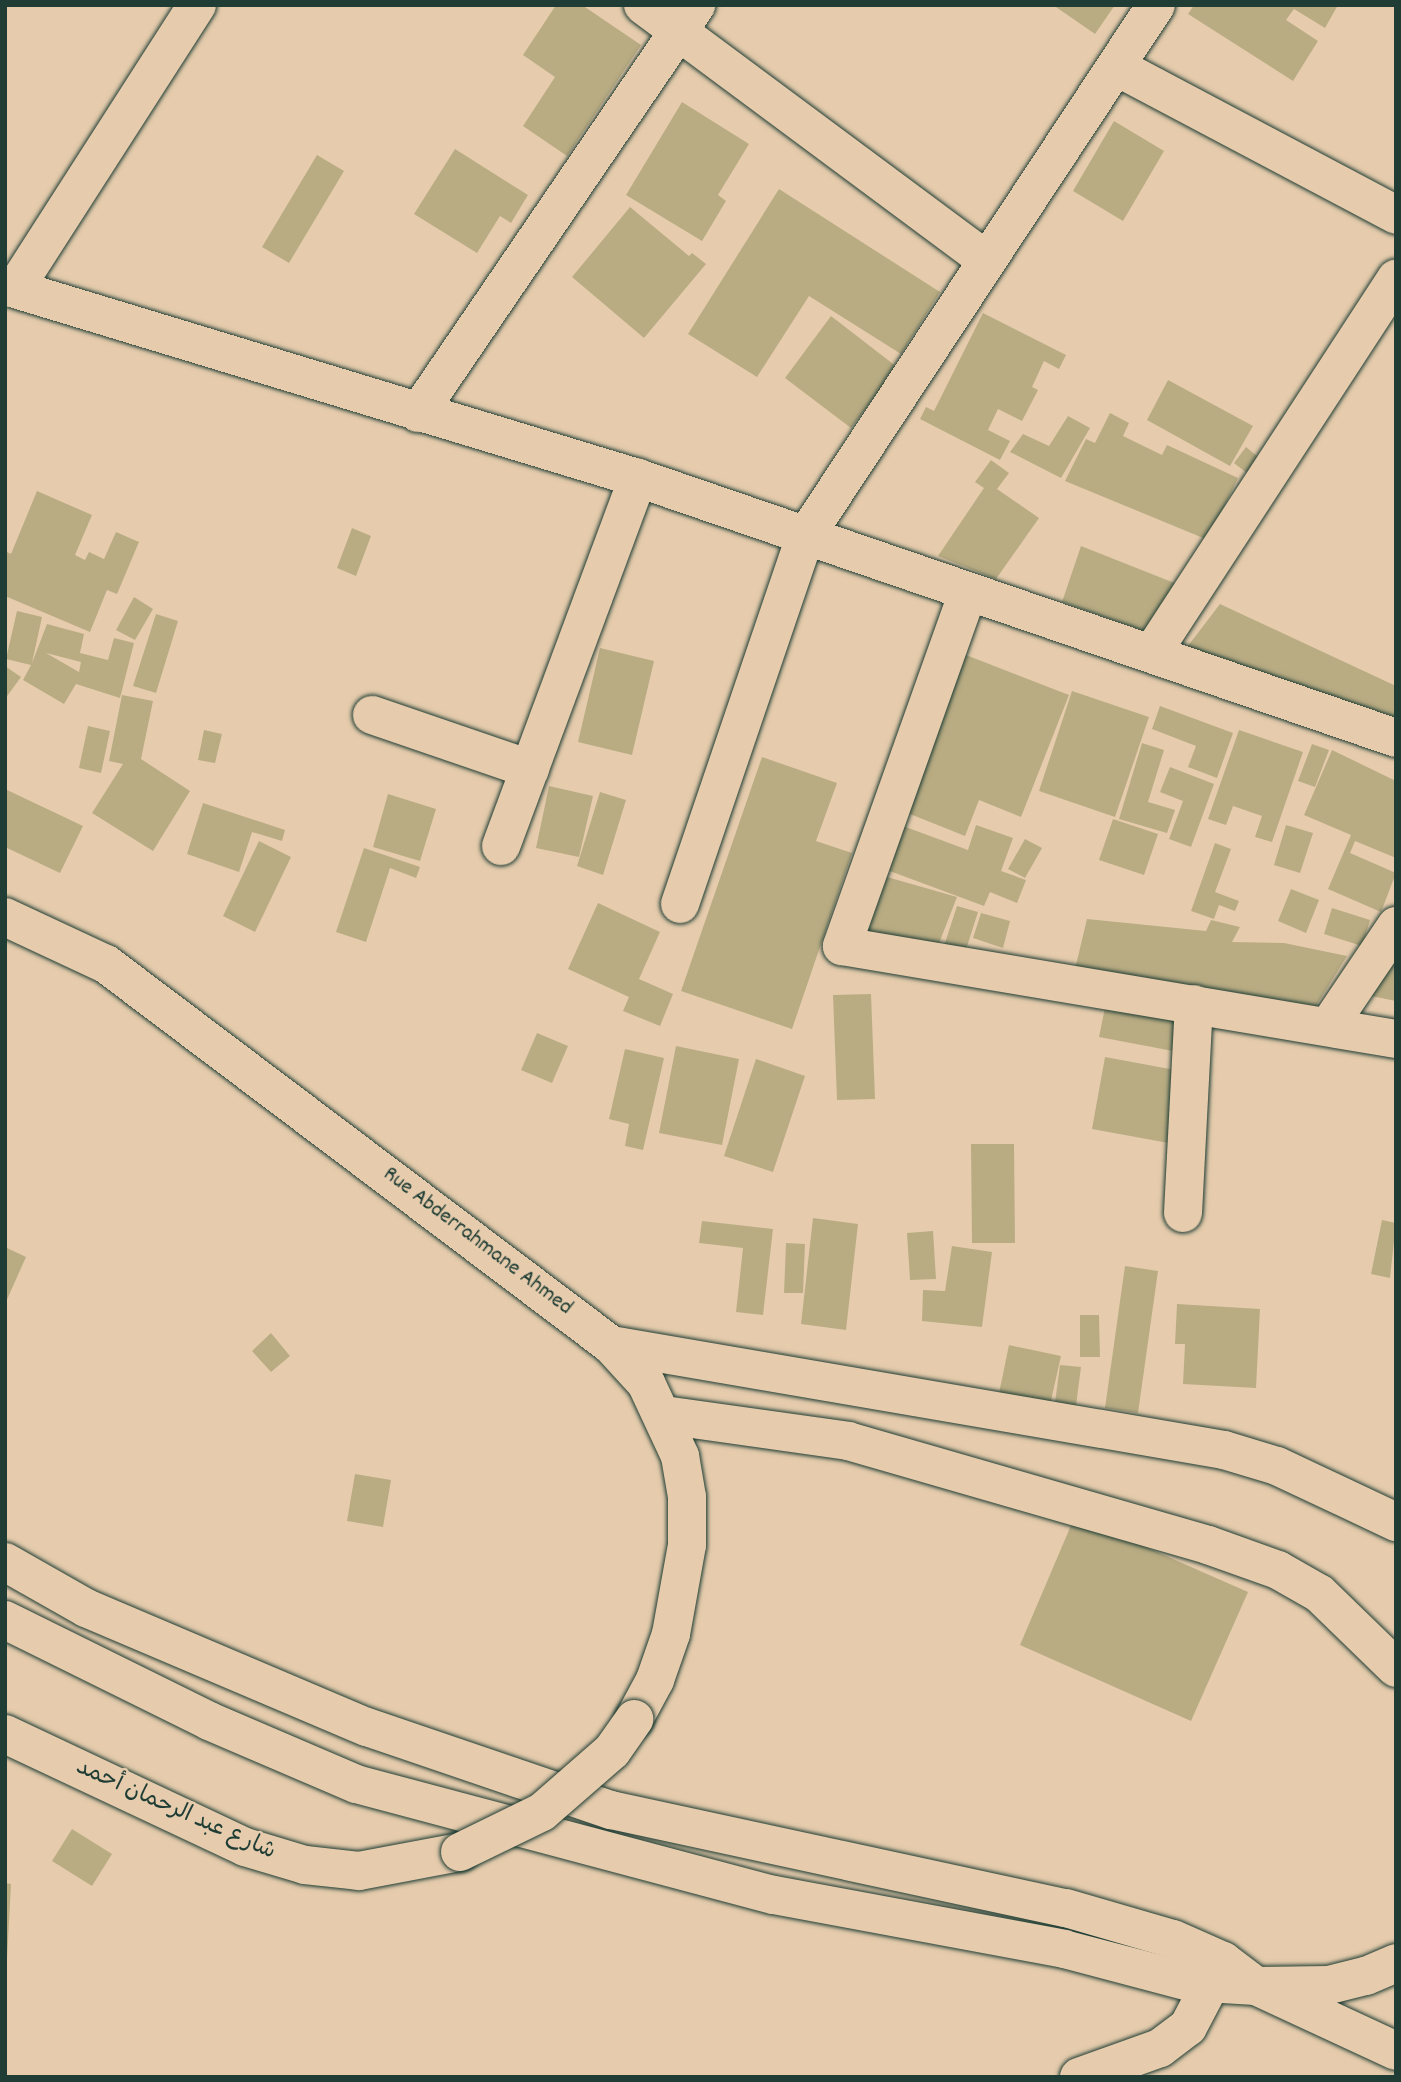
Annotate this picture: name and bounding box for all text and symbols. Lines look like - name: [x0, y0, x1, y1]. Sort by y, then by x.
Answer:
- street label: Rue Abderrahmane Ahmed: [377, 1162, 577, 1322]
- street label: شارع عبد الرحمان أحمد: [71, 1755, 279, 1867]

